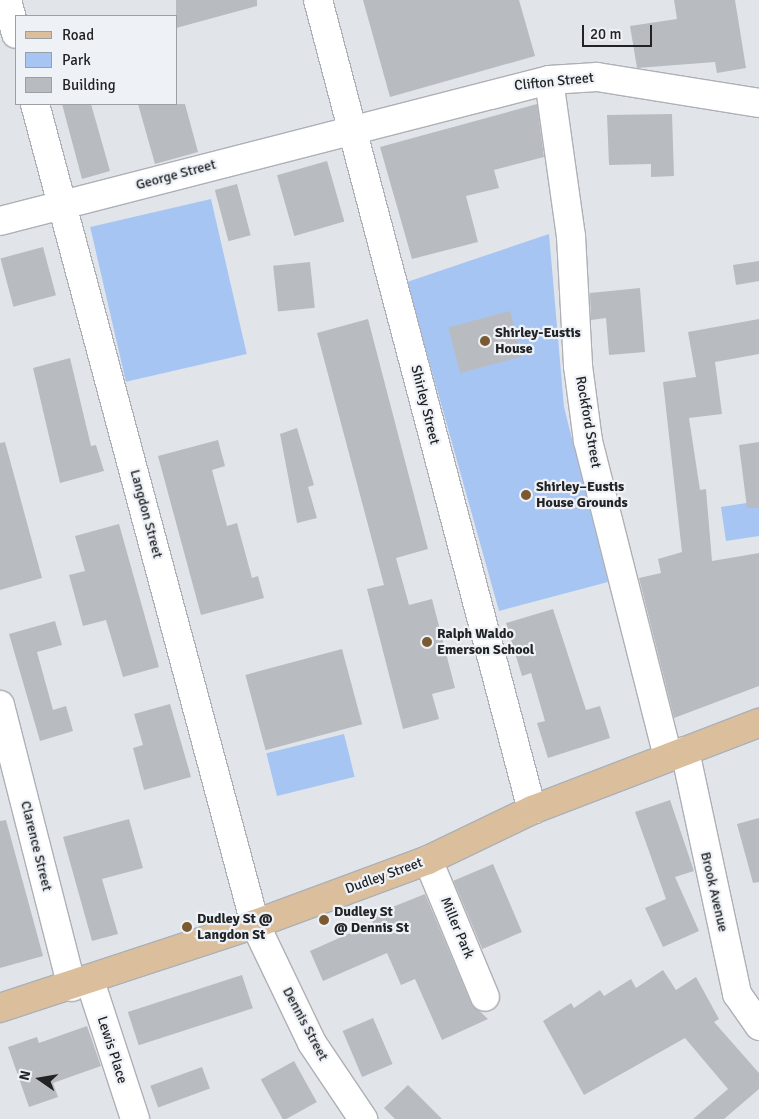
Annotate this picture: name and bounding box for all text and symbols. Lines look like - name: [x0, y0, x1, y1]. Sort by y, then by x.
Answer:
- legend: [15, 15, 178, 105]
- scale bar: [584, 15, 654, 47]
- text: 20 m: [590, 25, 621, 43]
- text: Road: [62, 26, 94, 44]
- text: Park: [62, 51, 91, 69]
- street label: Clifton Street: [513, 69, 595, 95]
- text: Building: [62, 76, 116, 94]
- street label: George Street: [134, 156, 218, 194]
- place label: Shirley-Eustis House: [495, 325, 581, 358]
- marker: Shirley-Eustis House: [479, 335, 491, 347]
- street label: Shirley Street: [407, 364, 443, 446]
- street label: Rockford Street: [572, 375, 604, 469]
- street label: Langdon Street: [126, 468, 166, 560]
- place label: Shirley–Eustis House Grounds: [536, 479, 628, 512]
- marker: Shirley–Eustis House Grounds: [520, 489, 532, 501]
- place label: Ralph Waldo Emerson School: [437, 626, 534, 658]
- marker: Ralph Waldo Emerson School: [421, 636, 433, 648]
- street label: Clarence Street: [17, 799, 55, 893]
- street label: Brook Avenue: [697, 850, 731, 934]
- street label: Dudley Street: [343, 854, 425, 898]
- street label: Miller Park: [437, 895, 477, 961]
- place label: Dudley St @ Dennis St: [334, 904, 409, 936]
- place label: Dudley St @ Langdon St: [197, 911, 273, 944]
- marker: Dudley St @ Dennis St: [318, 914, 330, 926]
- marker: Dudley St @ Langdon St: [181, 921, 193, 933]
- street label: Dennis Street: [279, 984, 331, 1064]
- street label: Lewis Place: [93, 1014, 131, 1086]
- north arrow: [15, 1054, 65, 1104]
- text: N: [16, 1069, 34, 1082]

